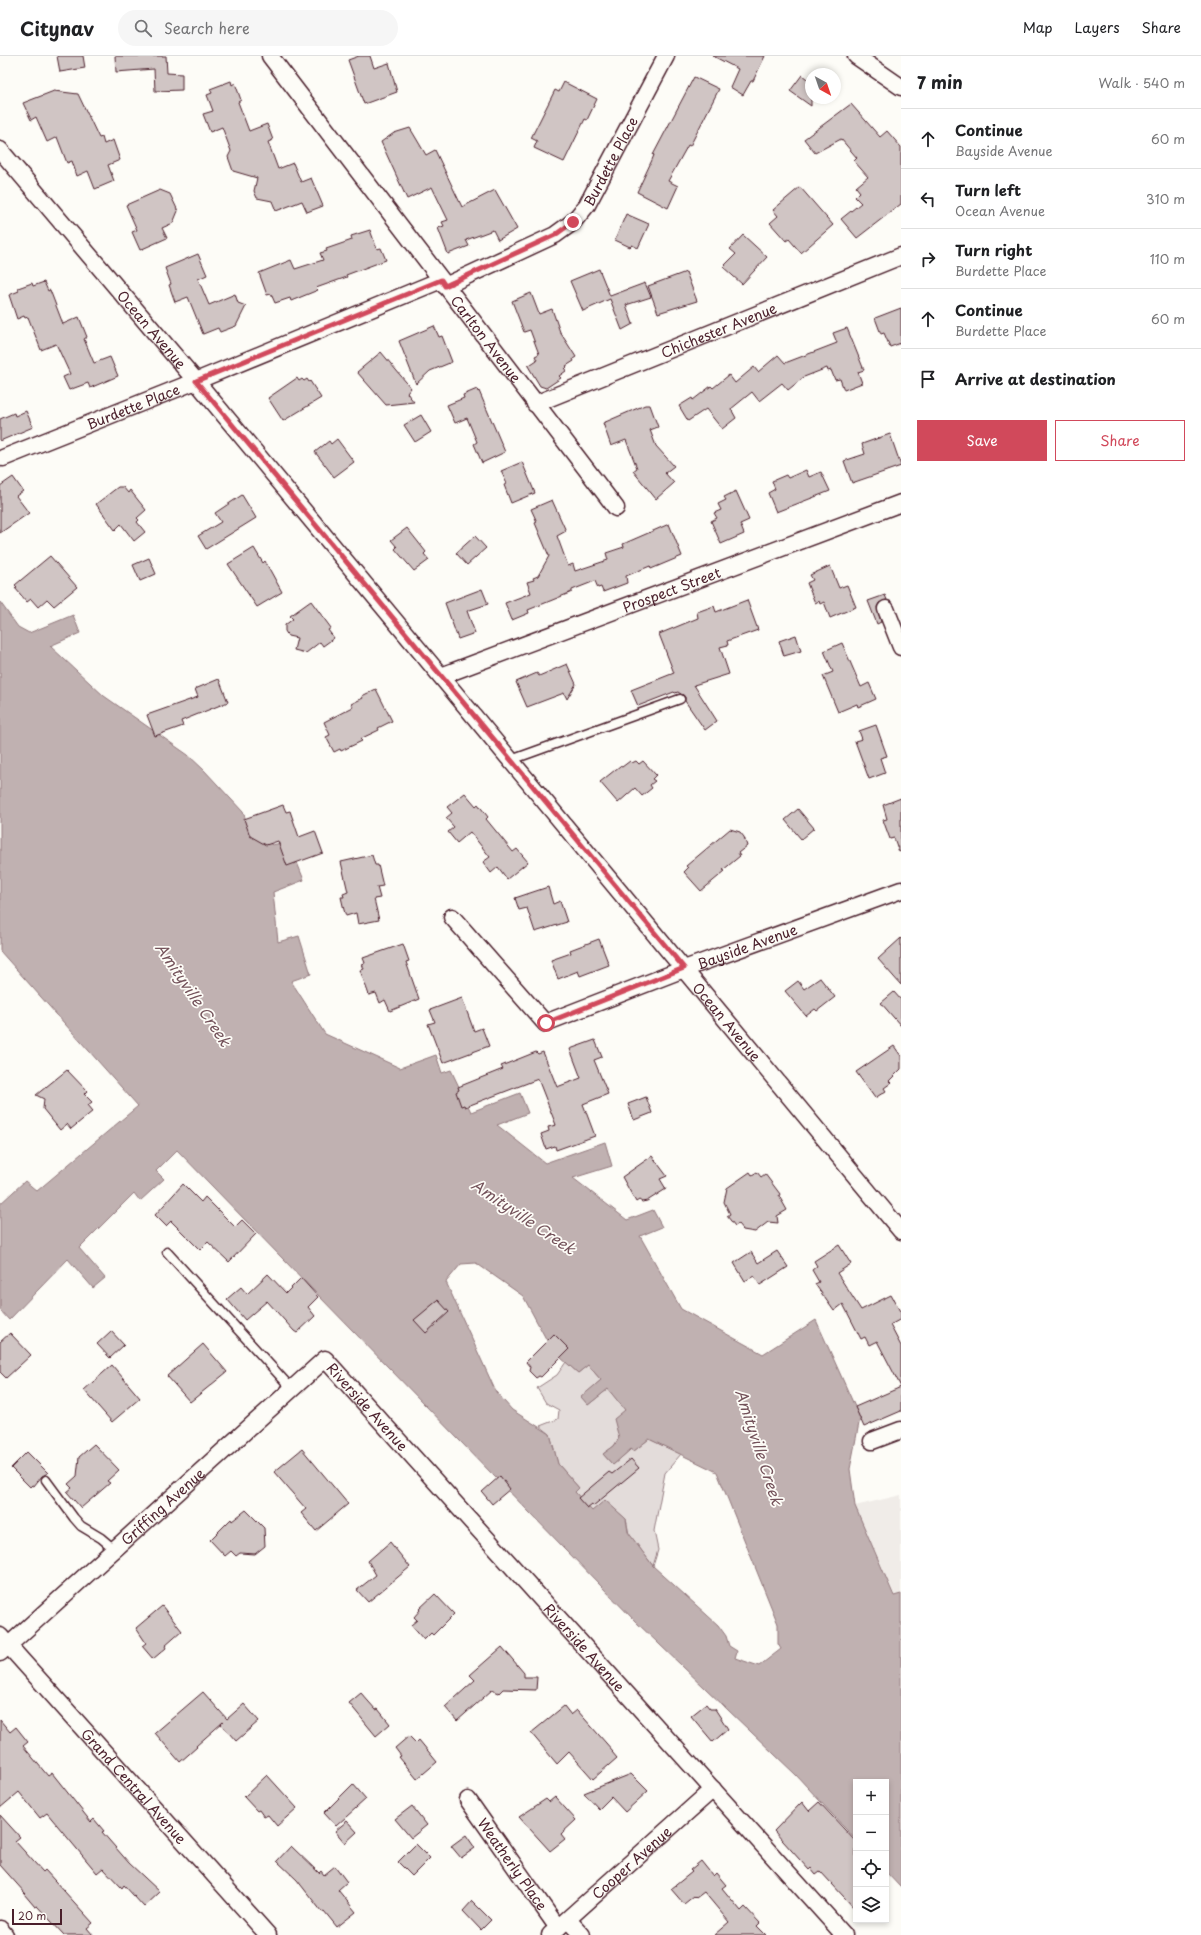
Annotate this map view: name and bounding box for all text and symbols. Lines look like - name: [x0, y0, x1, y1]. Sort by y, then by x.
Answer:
- search box: [118, 10, 398, 46]
- text: Citynav: [20, 14, 94, 42]
- text: Search here: [164, 16, 250, 39]
- icon: search: [132, 17, 154, 39]
- text: Map: [1023, 17, 1053, 38]
- text: Layers: [1075, 17, 1120, 38]
- text: Share: [1142, 17, 1181, 38]
- north arrow: [805, 68, 841, 104]
- text: 7 min: [917, 69, 963, 95]
- text: Walk · 540 m: [1098, 73, 1185, 92]
- street label: Burdette Place: [578, 113, 643, 210]
- text: Continue: [955, 118, 1023, 141]
- icon: ahead: [917, 128, 939, 150]
- text: 60 m: [1151, 129, 1185, 148]
- text: Bayside Avenue: [955, 141, 1053, 160]
- text: Turn left: [955, 178, 1021, 201]
- icon: left: [917, 188, 939, 210]
- text: 310 m: [1146, 189, 1185, 208]
- text: Ocean Avenue: [955, 201, 1045, 220]
- route end: [564, 213, 582, 231]
- text: Turn right: [955, 238, 1032, 261]
- icon: right: [917, 248, 939, 270]
- text: 110 m: [1150, 249, 1185, 268]
- text: Burdette Place: [955, 261, 1046, 280]
- street label: Ocean Avenue: [113, 285, 192, 373]
- street label: Carlton Avenue: [446, 291, 527, 387]
- street label: Chichester Avenue: [658, 297, 780, 363]
- text: Continue: [955, 298, 1023, 321]
- icon: ahead: [917, 308, 939, 330]
- text: 60 m: [1151, 309, 1185, 328]
- text: Burdette Place: [955, 321, 1046, 340]
- text: Arrive at destination: [955, 367, 1116, 390]
- icon: arrive: [917, 368, 939, 390]
- street label: Burdette Place: [83, 378, 183, 434]
- button: Save: [917, 420, 1047, 461]
- button: Share: [1055, 420, 1185, 461]
- street label: Prospect Street: [619, 561, 724, 617]
- street label: Bayside Avenue: [694, 918, 800, 974]
- water label: Amityville Creek: [151, 937, 238, 1051]
- street label: Ocean Avenue: [688, 977, 766, 1066]
- route start: [537, 1014, 555, 1032]
- water label: Amityville Creek: [467, 1173, 581, 1260]
- street label: Riverside Avenue: [322, 1358, 413, 1455]
- water label: Amityville Creek: [730, 1386, 790, 1509]
- street label: Griffing Avenue: [116, 1462, 209, 1550]
- street label: Riverside Avenue: [539, 1598, 630, 1696]
- street label: Grand Central Avenue: [77, 1723, 192, 1848]
- map controls: [853, 1779, 889, 1923]
- button: +: [853, 1779, 889, 1815]
- street label: Weatherly Place: [473, 1813, 553, 1914]
- button: −: [853, 1815, 889, 1851]
- street label: Cooper Avenue: [587, 1821, 676, 1904]
- button: locate: [853, 1851, 889, 1887]
- button: layers: [853, 1887, 889, 1923]
- scale bar: [12, 1907, 62, 1926]
- text: 20 m: [18, 1907, 46, 1924]

